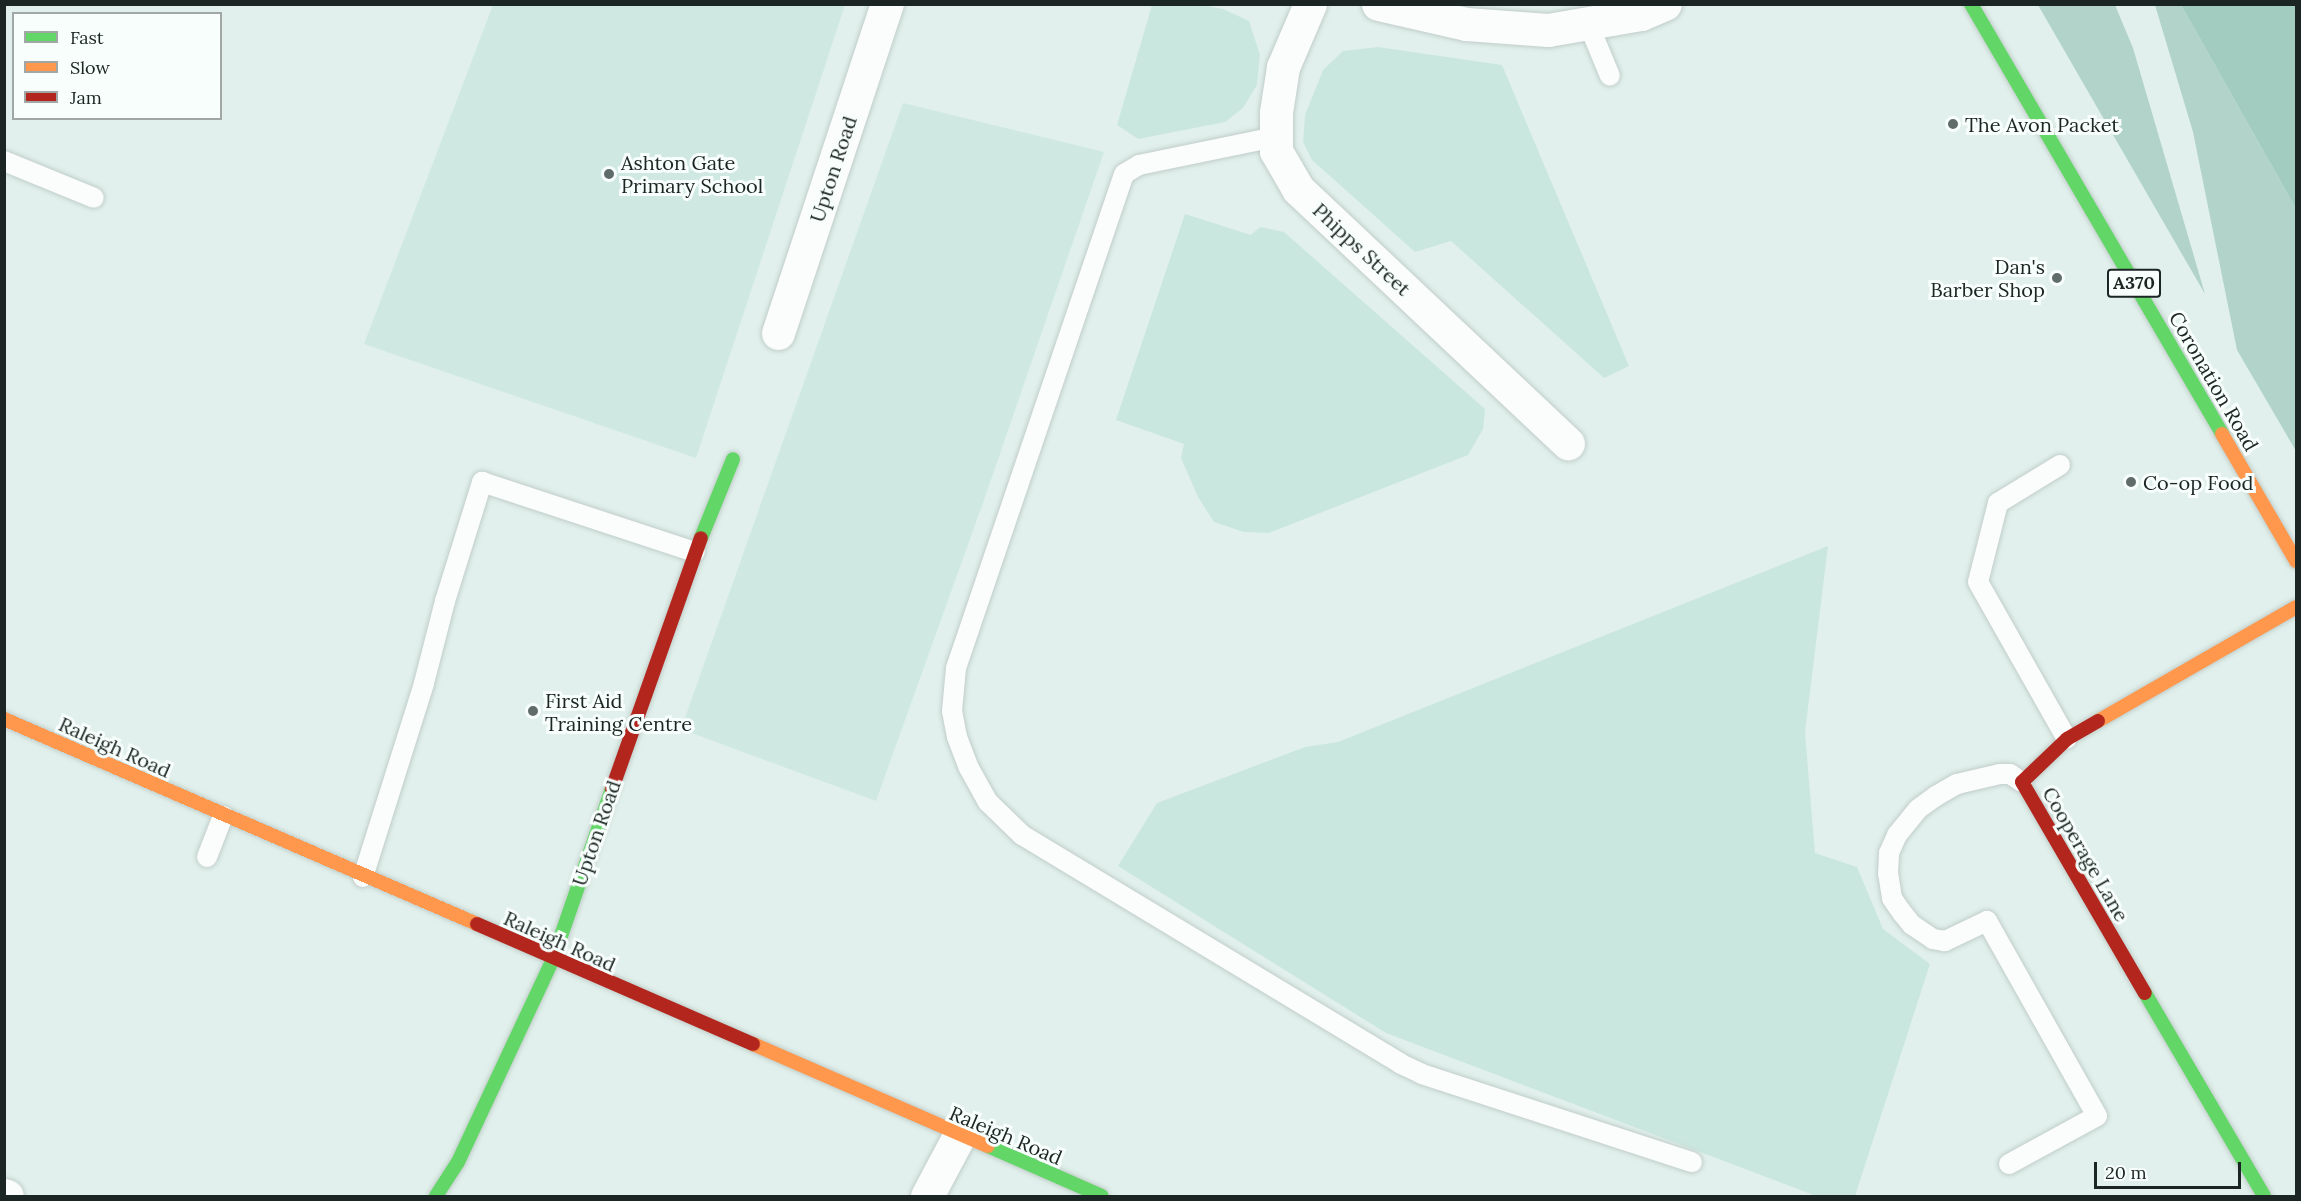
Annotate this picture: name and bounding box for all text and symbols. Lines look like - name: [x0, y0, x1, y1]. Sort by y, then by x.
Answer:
- legend: [12, 12, 222, 120]
- text: Fast: [70, 26, 104, 49]
- text: Slow: [70, 56, 110, 79]
- text: Jam: [70, 86, 102, 109]
- place label: The Avon Packet: [1965, 112, 2119, 136]
- street label: Upton Road: [805, 113, 861, 225]
- marker: The Avon Packet: [1946, 117, 1960, 131]
- place label: Ashton Gate Primary School: [621, 150, 763, 197]
- marker: Ashton Gate Primary School: [602, 167, 616, 181]
- street label: Phipps Street: [1308, 198, 1416, 300]
- place label: Dan's Barber Shop: [1930, 254, 2045, 301]
- road number: A370: [2107, 268, 2161, 298]
- marker: Dan's Barber Shop: [2050, 271, 2064, 285]
- street label: Coronation Road: [2164, 307, 2264, 455]
- place label: Co-op Food: [2143, 470, 2253, 494]
- marker: Co-op Food: [2124, 475, 2138, 489]
- place label: First Aid Training Centre: [545, 688, 692, 735]
- marker: First Aid Training Centre: [526, 704, 540, 718]
- street label: Raleigh Road: [55, 712, 175, 782]
- street label: Upton Road: [567, 777, 625, 889]
- street label: Cooperage Lane: [2038, 782, 2134, 926]
- street label: Raleigh Road: [500, 906, 620, 976]
- street label: Raleigh Road: [946, 1101, 1066, 1169]
- scale bar: [2097, 1150, 2244, 1188]
- text: 20 m: [2105, 1161, 2147, 1184]

